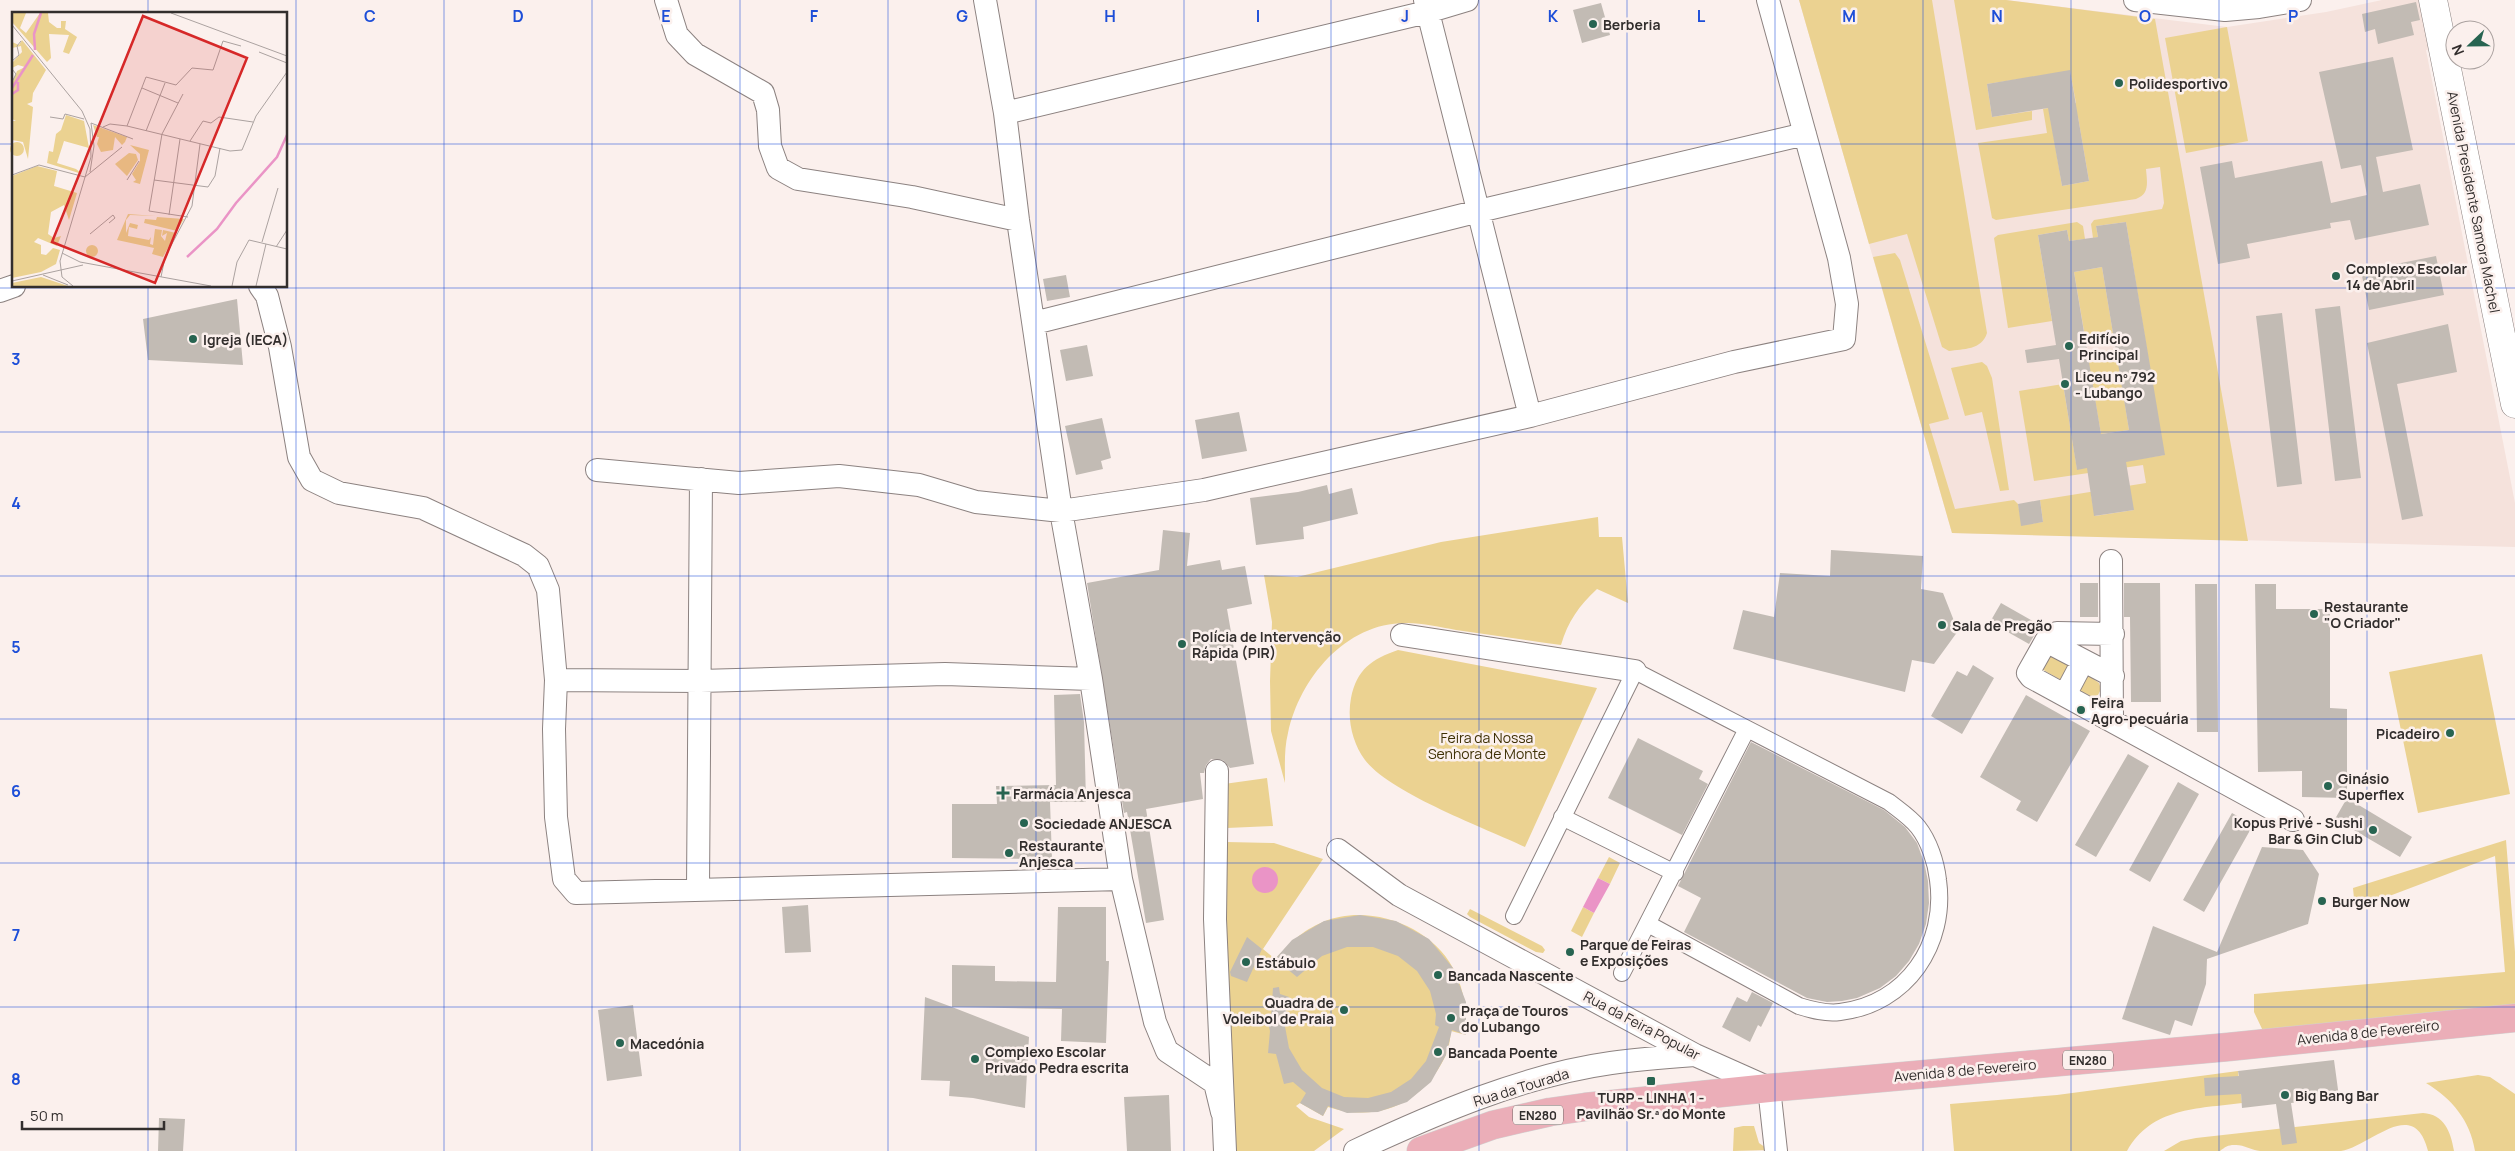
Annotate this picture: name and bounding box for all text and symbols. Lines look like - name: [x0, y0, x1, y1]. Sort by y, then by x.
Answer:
- text: C: [364, 5, 376, 27]
- text: D: [512, 5, 524, 27]
- text: E: [661, 5, 671, 27]
- text: F: [810, 5, 819, 27]
- text: G: [956, 5, 968, 27]
- text: H: [1104, 5, 1116, 27]
- text: I: [1256, 5, 1260, 27]
- text: J: [1401, 5, 1409, 27]
- text: K: [1548, 5, 1559, 27]
- text: L: [1697, 5, 1706, 27]
- text: M: [1842, 5, 1856, 27]
- text: N: [1991, 5, 2003, 27]
- text: O: [2139, 5, 2151, 27]
- text: P: [2288, 5, 2298, 27]
- inset map: [12, 12, 288, 288]
- place label: Berberia: [1603, 15, 1660, 34]
- marker: Berberia: [1587, 18, 1599, 30]
- north arrow: [2445, 20, 2495, 70]
- text: N: [2447, 42, 2468, 58]
- place label: Polidesportivo: [2129, 74, 2228, 93]
- marker: Polidesportivo: [2113, 77, 2125, 89]
- street label: Avenida Presidente Samora Machel: [2443, 89, 2505, 315]
- place label: Complexo Escolar 14 de Abril: [2346, 259, 2467, 294]
- marker: Complexo Escolar 14 de Abril: [2330, 270, 2342, 282]
- place label: Edifício Principal: [2079, 329, 2138, 364]
- place label: Igreja (IECA): [203, 330, 288, 349]
- marker: Igreja (IECA): [187, 333, 199, 345]
- marker: Edifício Principal: [2063, 340, 2075, 352]
- text: 3: [11, 348, 21, 370]
- place label: Liceu nº 792 - Lubango: [2075, 367, 2155, 402]
- marker: Liceu nº 792 - Lubango: [2059, 378, 2071, 390]
- text: 4: [11, 492, 21, 514]
- place label: Restaurante "O Criador": [2324, 597, 2408, 632]
- marker: Restaurante "O Criador": [2308, 608, 2320, 620]
- place label: Sala de Pregão: [1952, 616, 2052, 635]
- marker: Sala de Pregão: [1936, 619, 1948, 631]
- place label: Polícia de Intervenção Rápida (PIR): [1192, 627, 1342, 662]
- text: 5: [11, 636, 21, 658]
- marker: Polícia de Intervenção Rápida (PIR): [1176, 638, 1188, 650]
- place label: Feira Agro-pecuária: [2091, 693, 2189, 728]
- marker: Feira Agro-pecuária: [2075, 704, 2087, 716]
- place label: Picadeiro: [2376, 724, 2440, 743]
- marker: Picadeiro: [2444, 727, 2456, 739]
- park label: Feira da Nossa Senhora de Monte: [1428, 728, 1546, 763]
- place label: Ginásio Superflex: [2338, 769, 2404, 804]
- text: 6: [11, 780, 21, 802]
- marker: Ginásio Superflex: [2322, 780, 2334, 792]
- place label: Farmácia Anjesca: [1013, 784, 1131, 803]
- marker: Farmácia Anjesca: [997, 787, 1009, 799]
- place label: Kopus Privé - Sushi Bar & Gin Club: [2234, 813, 2363, 848]
- place label: Sociedade ANJESCA: [1034, 814, 1172, 833]
- marker: Sociedade ANJESCA: [1018, 817, 1030, 829]
- marker: Kopus Privé - Sushi Bar & Gin Club: [2367, 824, 2379, 836]
- place label: Restaurante Anjesca: [1019, 836, 1103, 871]
- marker: Restaurante Anjesca: [1003, 847, 1015, 859]
- place label: Burger Now: [2332, 892, 2410, 911]
- marker: Burger Now: [2316, 895, 2328, 907]
- text: 7: [12, 924, 20, 946]
- place label: Parque de Feiras e Exposições: [1580, 935, 1692, 970]
- marker: Parque de Feiras e Exposições: [1564, 946, 1576, 958]
- place label: Estábulo: [1256, 953, 1316, 972]
- marker: Estábulo: [1240, 956, 1252, 968]
- place label: Bancada Nascente: [1448, 966, 1574, 985]
- marker: Bancada Nascente: [1432, 969, 1444, 981]
- street label: Rua da Feira Popular: [1580, 986, 1704, 1064]
- place label: Quadra de Voleibol de Praia: [1223, 993, 1334, 1028]
- place label: Praça de Touros do Lubango: [1461, 1001, 1569, 1036]
- marker: Quadra de Voleibol de Praia: [1338, 1004, 1350, 1016]
- marker: Praça de Touros do Lubango: [1445, 1012, 1457, 1024]
- street label: Avenida 8 de Fevereiro: [2296, 1015, 2440, 1049]
- place label: Macedónia: [630, 1034, 704, 1053]
- marker: Macedónia: [614, 1037, 626, 1049]
- place label: Complexo Escolar Privado Pedra escrita: [985, 1042, 1129, 1077]
- place label: Bancada Poente: [1448, 1043, 1558, 1062]
- marker: Bancada Poente: [1432, 1046, 1444, 1058]
- road number: EN280: [2063, 1050, 2113, 1070]
- marker: Complexo Escolar Privado Pedra escrita: [969, 1053, 981, 1065]
- street label: Avenida 8 de Fevereiro: [1893, 1054, 2037, 1086]
- street label: Rua da Tourada: [1471, 1063, 1571, 1111]
- text: 8: [11, 1068, 21, 1090]
- marker: TURP - LINHA 1 - Pavilhão Sr.ª do Monte: [1645, 1075, 1657, 1087]
- place label: Big Bang Bar: [2295, 1086, 2379, 1105]
- place label: TURP - LINHA 1 - Pavilhão Sr.ª do Monte: [1576, 1088, 1726, 1123]
- marker: Big Bang Bar: [2279, 1089, 2291, 1101]
- scale bar: [22, 1098, 165, 1130]
- text: 50 m: [30, 1105, 64, 1126]
- road number: EN280: [1513, 1106, 1563, 1124]

